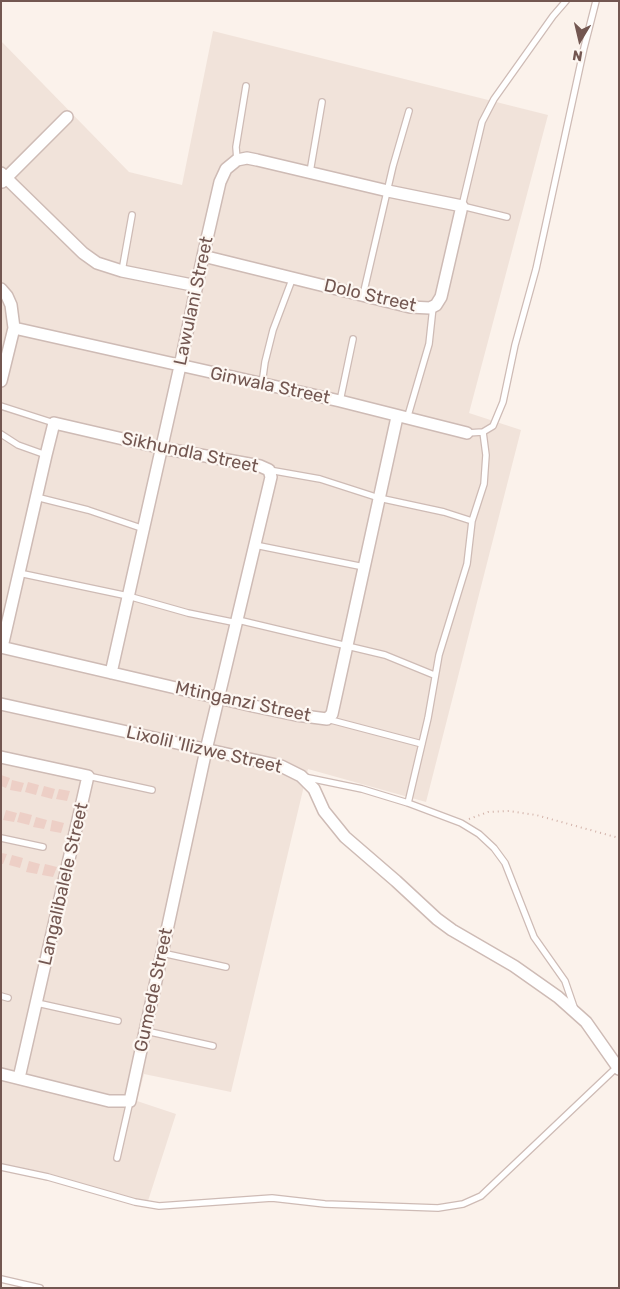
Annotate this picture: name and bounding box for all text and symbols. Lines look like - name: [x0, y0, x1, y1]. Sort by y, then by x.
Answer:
- north arrow: [555, 15, 605, 65]
- text: N: [571, 46, 584, 64]
- street label: Lawulani Street: [170, 235, 218, 367]
- street label: Dolo Street: [322, 275, 418, 317]
- street label: Ginwala Street: [208, 363, 332, 409]
- street label: Sikhundla Street: [120, 428, 260, 478]
- street label: Mtinganzi Street: [173, 677, 313, 727]
- street label: Lixolil 'Ilizwe Street: [124, 722, 284, 778]
- street label: Langalibalele Street: [35, 801, 93, 967]
- street label: Gumede Street: [130, 926, 178, 1054]

